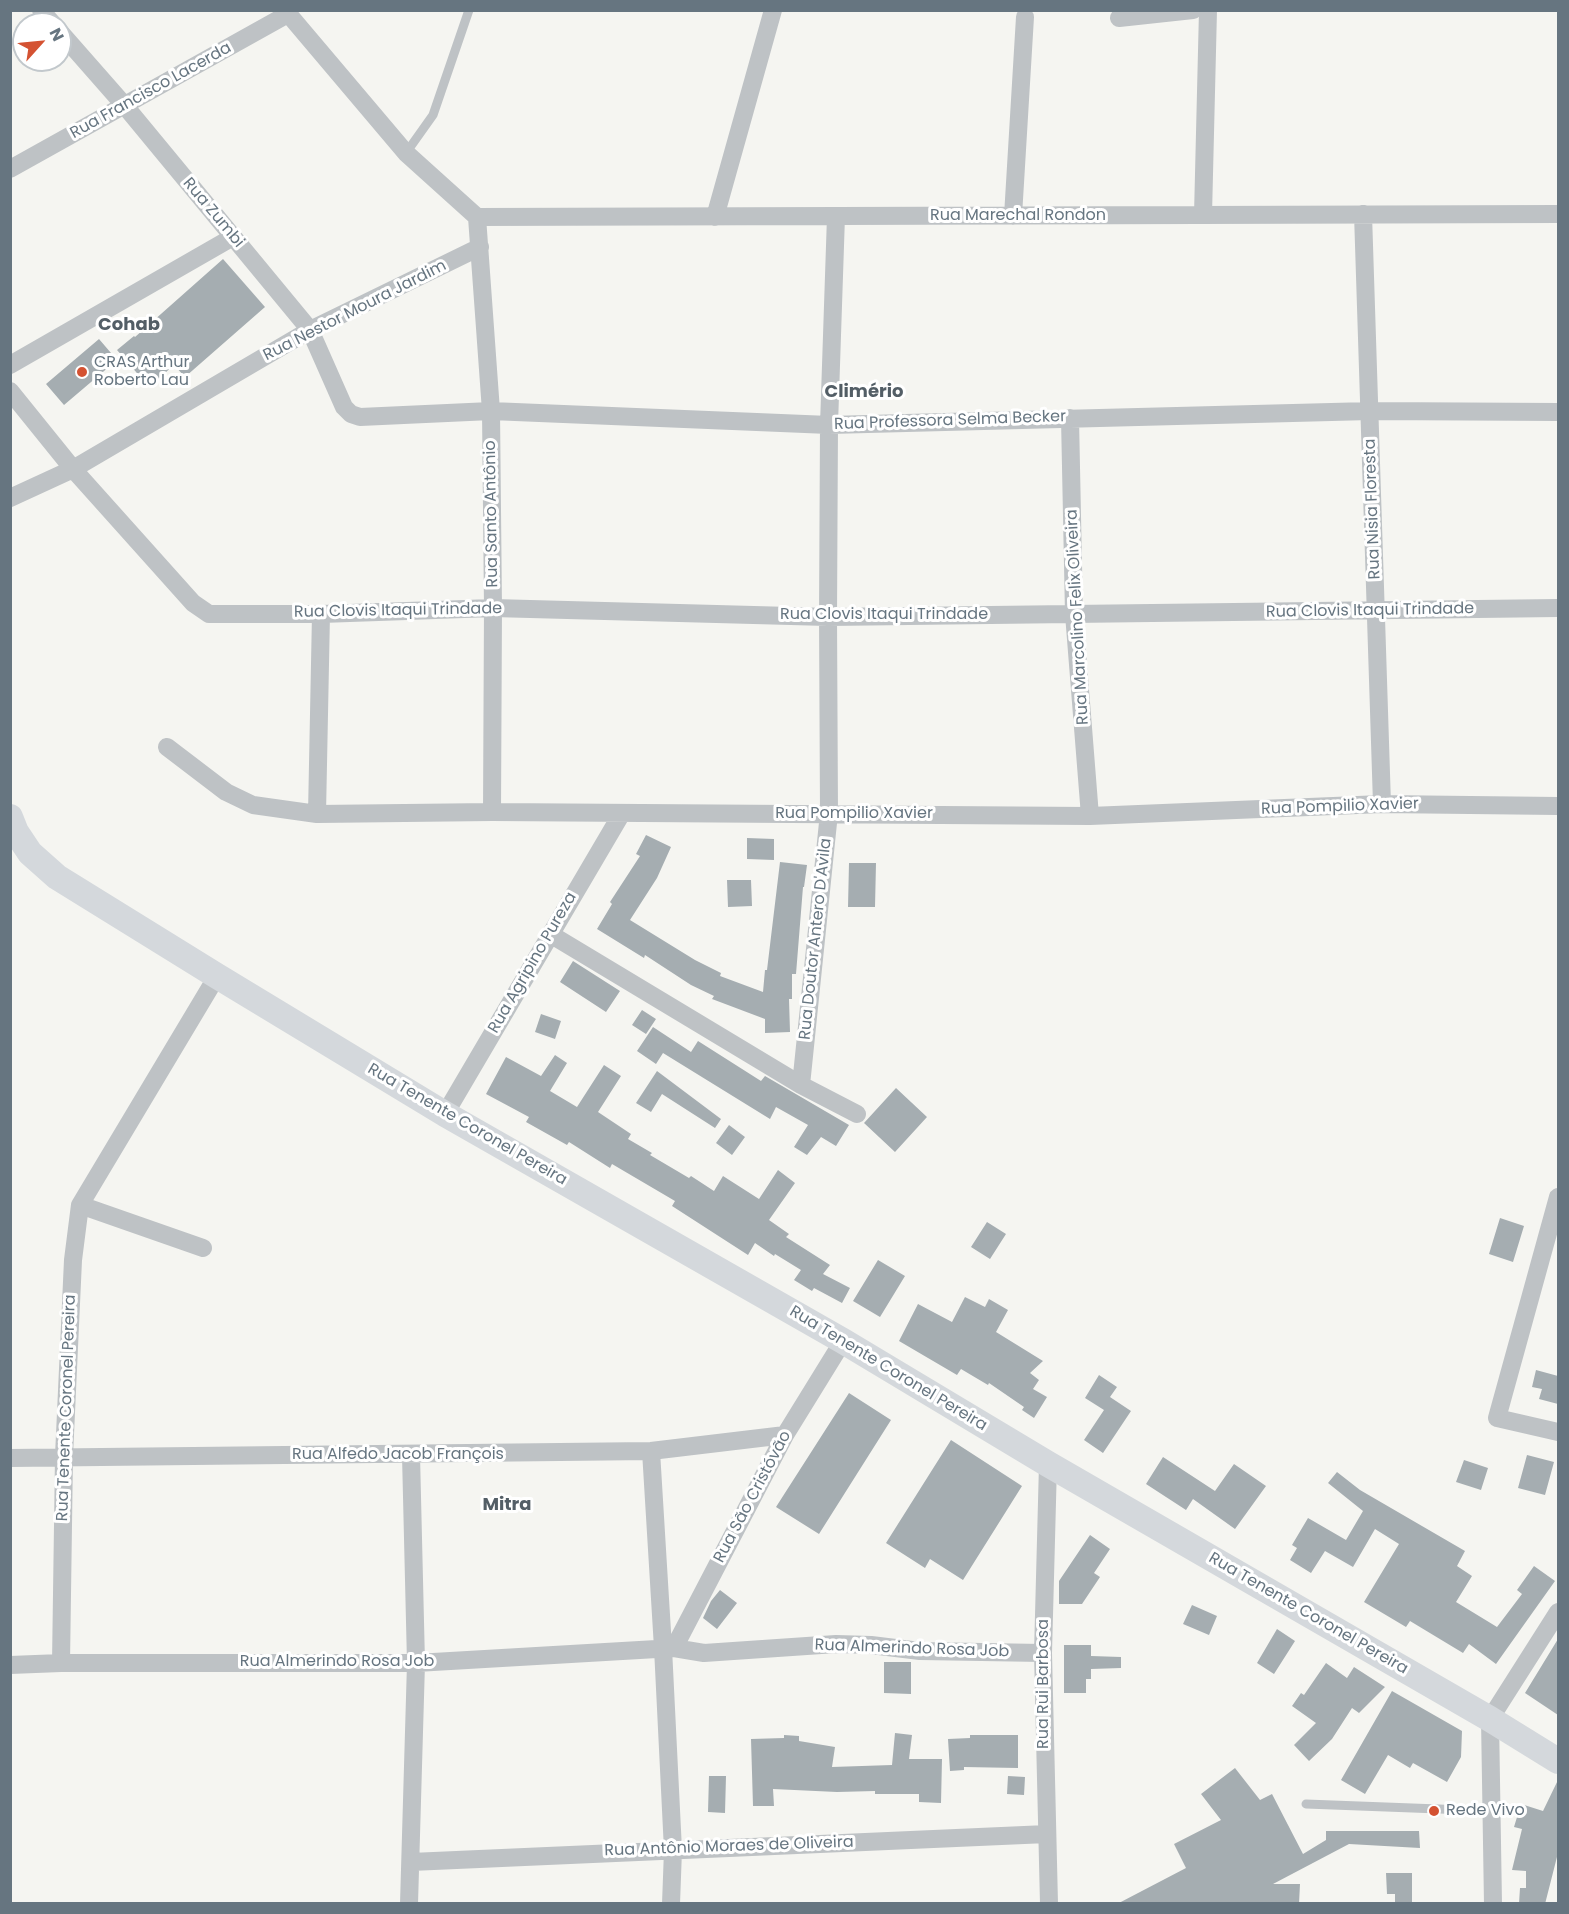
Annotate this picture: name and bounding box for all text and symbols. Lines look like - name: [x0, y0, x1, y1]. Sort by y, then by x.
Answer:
- north arrow: [12, 12, 72, 72]
- text: N: [44, 24, 70, 45]
- street label: Rua Francisco Lacerda: [67, 39, 235, 143]
- street label: Rua Zumbi: [178, 174, 248, 252]
- street label: Rua Marechal Rondon: [930, 206, 1106, 226]
- street label: Rua Nestor Moura Jardim: [260, 256, 450, 366]
- district label: Cohab: [98, 314, 160, 336]
- place label: CRAS Arthur Roberto Lau: [94, 353, 190, 391]
- marker: CRAS Arthur Roberto Lau: [75, 365, 89, 379]
- district label: Climério: [825, 381, 903, 403]
- street label: Rua Professora Selma Becker: [834, 407, 1066, 435]
- street label: Rua Nisia Floresta: [1361, 438, 1385, 580]
- street label: Rua Santo Antônio: [481, 440, 503, 588]
- street label: Rua Marcolino Felix Oliveira: [1063, 509, 1093, 725]
- street label: Rua Clovis Itaqui Trindade: [294, 600, 502, 622]
- street label: Rua Clovis Itaqui Trindade: [1266, 600, 1474, 622]
- street label: Rua Clovis Itaqui Trindade: [780, 605, 988, 625]
- street label: Rua Pompilio Xavier: [1261, 795, 1419, 819]
- street label: Rua Pompilio Xavier: [775, 804, 933, 824]
- street label: Rua Doutor Antero D'Avila: [796, 837, 836, 1041]
- street label: Rua Agripino Pureza: [485, 889, 581, 1037]
- street label: Rua Tenente Coronel Pereira: [364, 1060, 570, 1190]
- street label: Rua Tenente Coronel Pereira: [53, 1294, 81, 1522]
- street label: Rua Tenente Coronel Pereira: [786, 1302, 990, 1436]
- street label: Rua São Cristóvão: [710, 1428, 796, 1566]
- street label: Rua Alfedo Jacob François: [292, 1445, 504, 1465]
- district label: Mitra: [482, 1494, 532, 1516]
- street label: Rua Tenente Coronel Pereira: [1205, 1549, 1411, 1679]
- street label: Rua Rui Barbosa: [1034, 1619, 1054, 1749]
- street label: Rua Almerindo Rosa Job: [814, 1636, 1010, 1662]
- street label: Rua Almerindo Rosa Job: [240, 1652, 434, 1672]
- place label: Rede Vivo: [1446, 1801, 1525, 1821]
- marker: Rede Vivo: [1427, 1804, 1441, 1818]
- street label: Rua Antônio Moraes de Oliveira: [604, 1833, 854, 1861]

